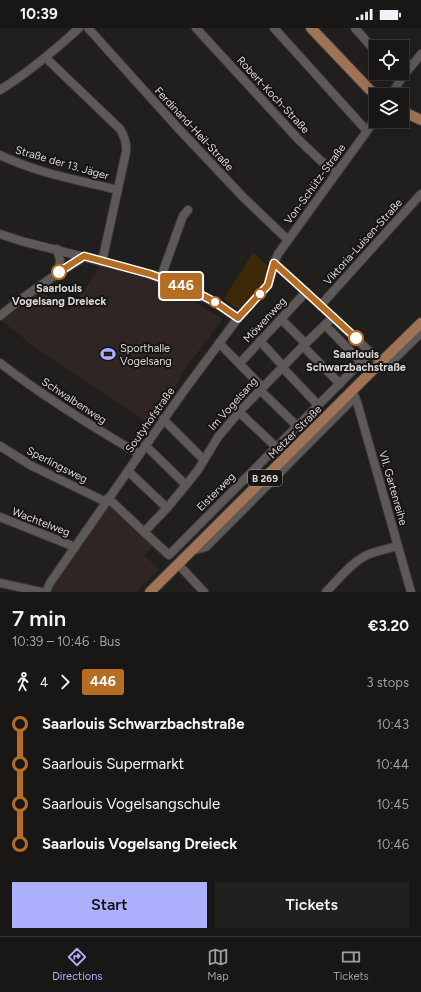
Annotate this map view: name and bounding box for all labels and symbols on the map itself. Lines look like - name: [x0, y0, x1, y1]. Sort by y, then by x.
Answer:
- street label: Robert-Koch-Straße: [234, 54, 312, 136]
- street label: Ferdinand-Heil-Straße: [152, 84, 236, 174]
- street label: Von-Schütz-Straße: [282, 141, 348, 227]
- street label: Straße der 13. Jäger: [14, 143, 111, 183]
- street label: Viktoria-Luisen-Straße: [321, 196, 405, 288]
- marker: Saarlouis Vogelsang Dreieck: [51, 264, 67, 280]
- line badge: 446: [158, 273, 204, 299]
- place label: Saarlouis Vogelsang Dreieck: [12, 282, 106, 308]
- unlabelled marker: [254, 288, 266, 300]
- street label: Möwenweg: [241, 295, 289, 345]
- unlabelled marker: [209, 296, 221, 308]
- marker: Saarlouis Schwarzbachstraße: [348, 330, 364, 346]
- place label: Sporthalle Vogelsang: [120, 342, 172, 368]
- sports icon: Sporthalle Vogelsang: [99, 345, 117, 363]
- place label: Saarlouis Schwarzbachstraße: [306, 348, 406, 374]
- street label: Schwalbenweg: [39, 375, 109, 427]
- street label: Im Vogelsang: [206, 375, 260, 433]
- street label: Soutyhofstraße: [123, 385, 177, 455]
- street label: Metzer Straße: [266, 403, 324, 461]
- street label: Sperlingsweg: [24, 444, 90, 486]
- street label: VII. Gartenreihe: [376, 449, 410, 527]
- street label: Elsterweg: [194, 470, 238, 514]
- road number: B 269: [248, 470, 282, 486]
- street label: Wachtelweg: [10, 505, 72, 539]

